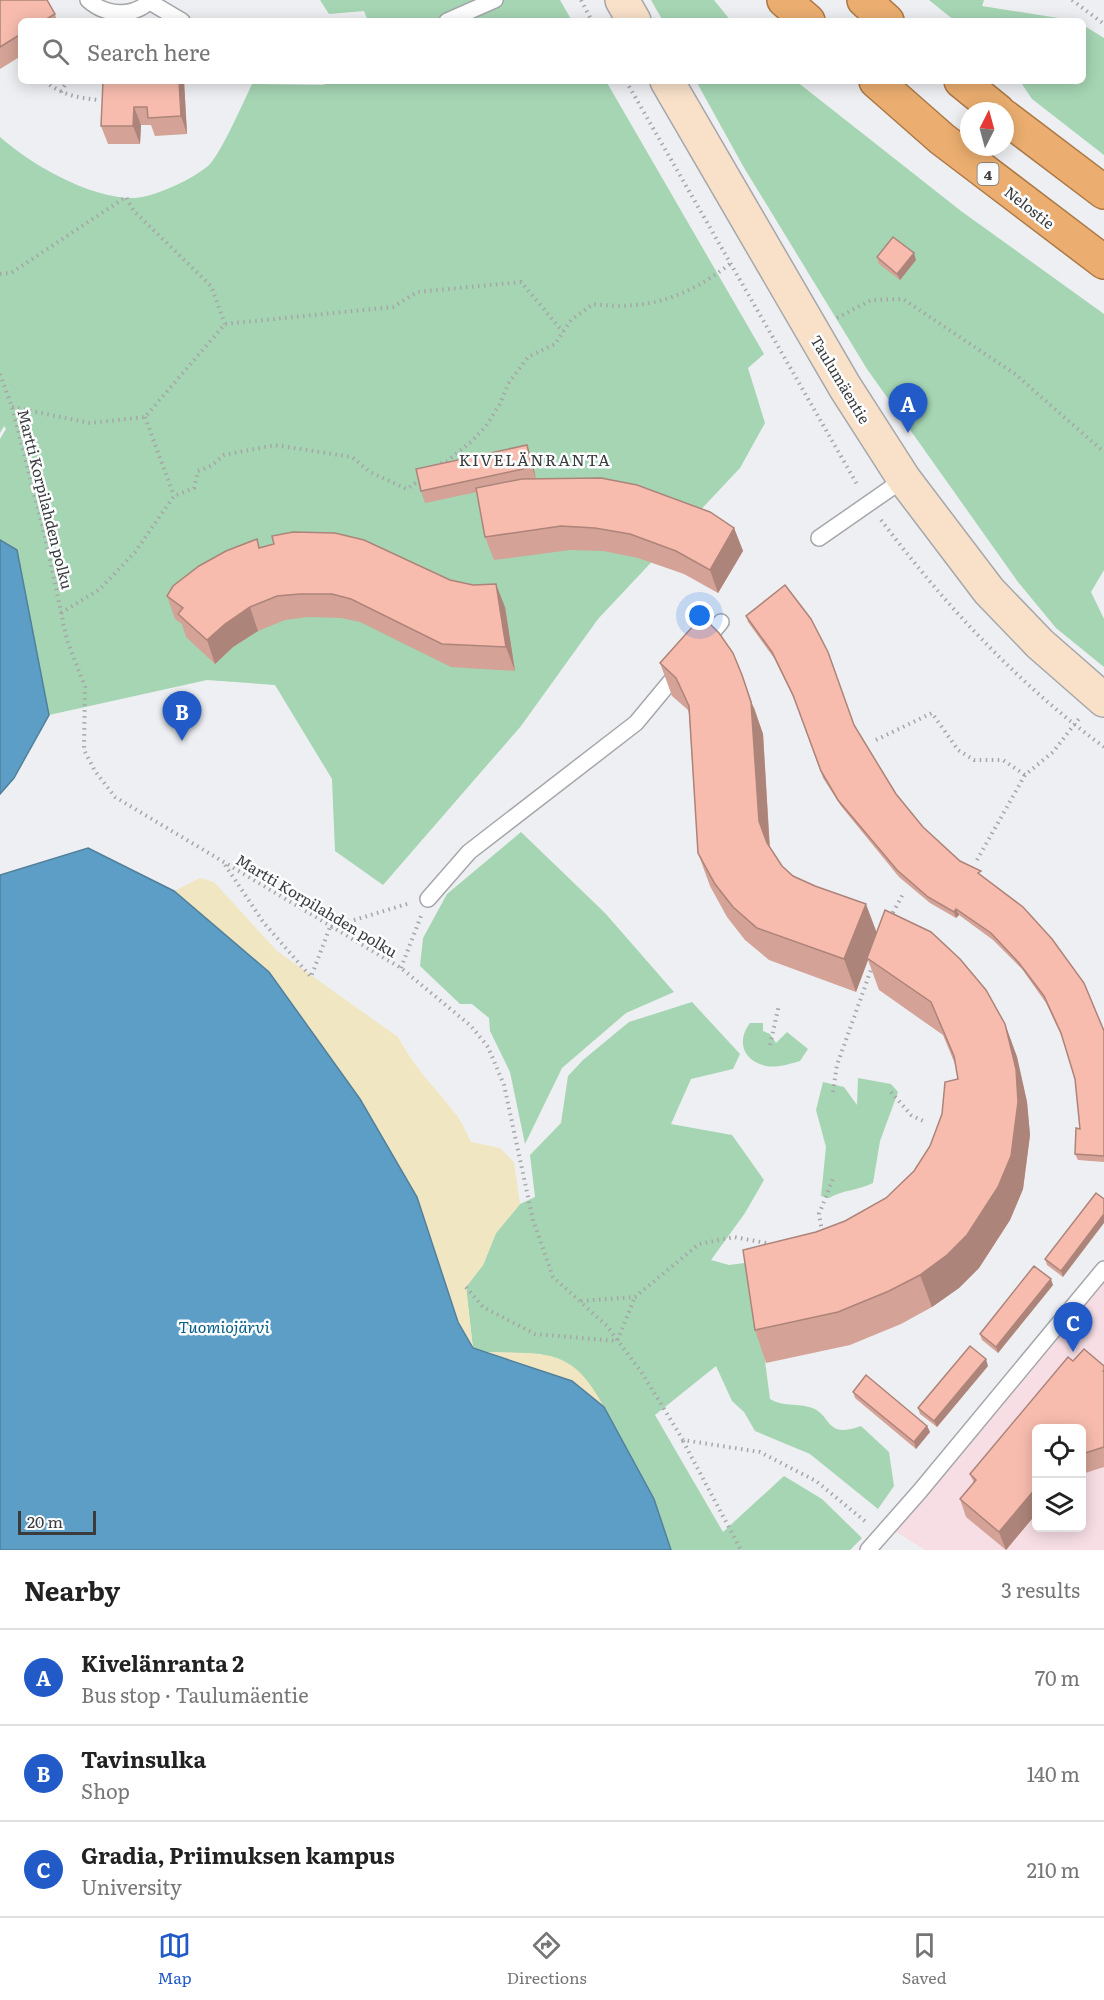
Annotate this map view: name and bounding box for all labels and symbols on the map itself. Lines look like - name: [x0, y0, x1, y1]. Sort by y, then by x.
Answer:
- north arrow: [960, 102, 1014, 156]
- road number: 4: [978, 163, 998, 185]
- street label: Nelostie: [1000, 180, 1060, 234]
- street label: Taulumäentie: [805, 330, 877, 428]
- pin: A: [888, 384, 928, 433]
- street label: Martti Korpilahden polku: [12, 407, 80, 592]
- district label: KIVELÄNRANTA: [459, 447, 611, 471]
- your location: [685, 601, 714, 630]
- pin: B: [162, 692, 201, 741]
- street label: Martti Korpilahden polku: [232, 848, 403, 963]
- pin: C: [1054, 1302, 1092, 1352]
- water label: Tuomiojärvi: [179, 1314, 270, 1338]
- scale bar: [18, 1508, 96, 1536]

